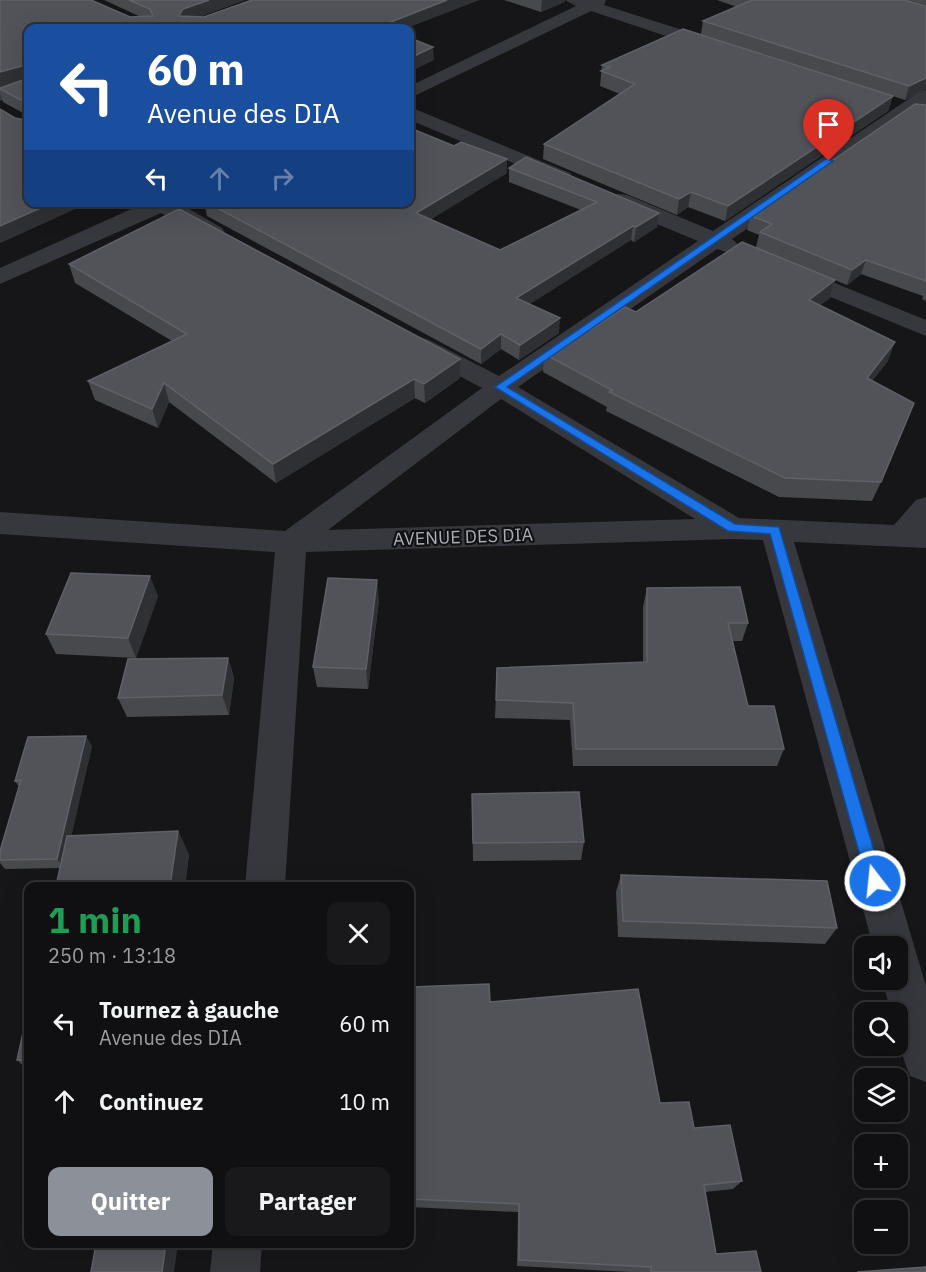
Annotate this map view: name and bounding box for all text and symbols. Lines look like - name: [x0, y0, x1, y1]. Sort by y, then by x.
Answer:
- text: 60 m: [147, 42, 245, 97]
- icon: left: [48, 48, 126, 126]
- text: Avenue des DIA: [147, 95, 340, 130]
- pin: [803, 99, 854, 161]
- icon: arrive: [812, 108, 845, 141]
- icon: left: [140, 162, 173, 195]
- icon: ahead: [203, 162, 236, 195]
- icon: right: [266, 162, 299, 195]
- street label: AVENUE DES DIA: [393, 523, 534, 550]
- position arrow: [843, 849, 907, 913]
- text: 1 min: [48, 896, 142, 943]
- button: close: [327, 902, 390, 965]
- map controls: [854, 936, 908, 1254]
- button: sound: [854, 936, 908, 990]
- text: 250 m · 13:18: [48, 942, 176, 969]
- text: Tournez à gauche: [99, 995, 279, 1024]
- button: search: [854, 1002, 908, 1056]
- icon: left: [48, 1007, 81, 1040]
- text: 60 m: [339, 1009, 390, 1038]
- text: Avenue des DIA: [99, 1024, 242, 1051]
- button: layers: [854, 1068, 908, 1122]
- icon: ahead: [48, 1085, 81, 1118]
- text: Continuez: [99, 1087, 203, 1116]
- text: 10 m: [339, 1087, 390, 1116]
- button: +: [854, 1134, 908, 1188]
- button: Quitter: [48, 1167, 213, 1236]
- button: Partager: [225, 1167, 390, 1236]
- button: −: [854, 1200, 908, 1254]

